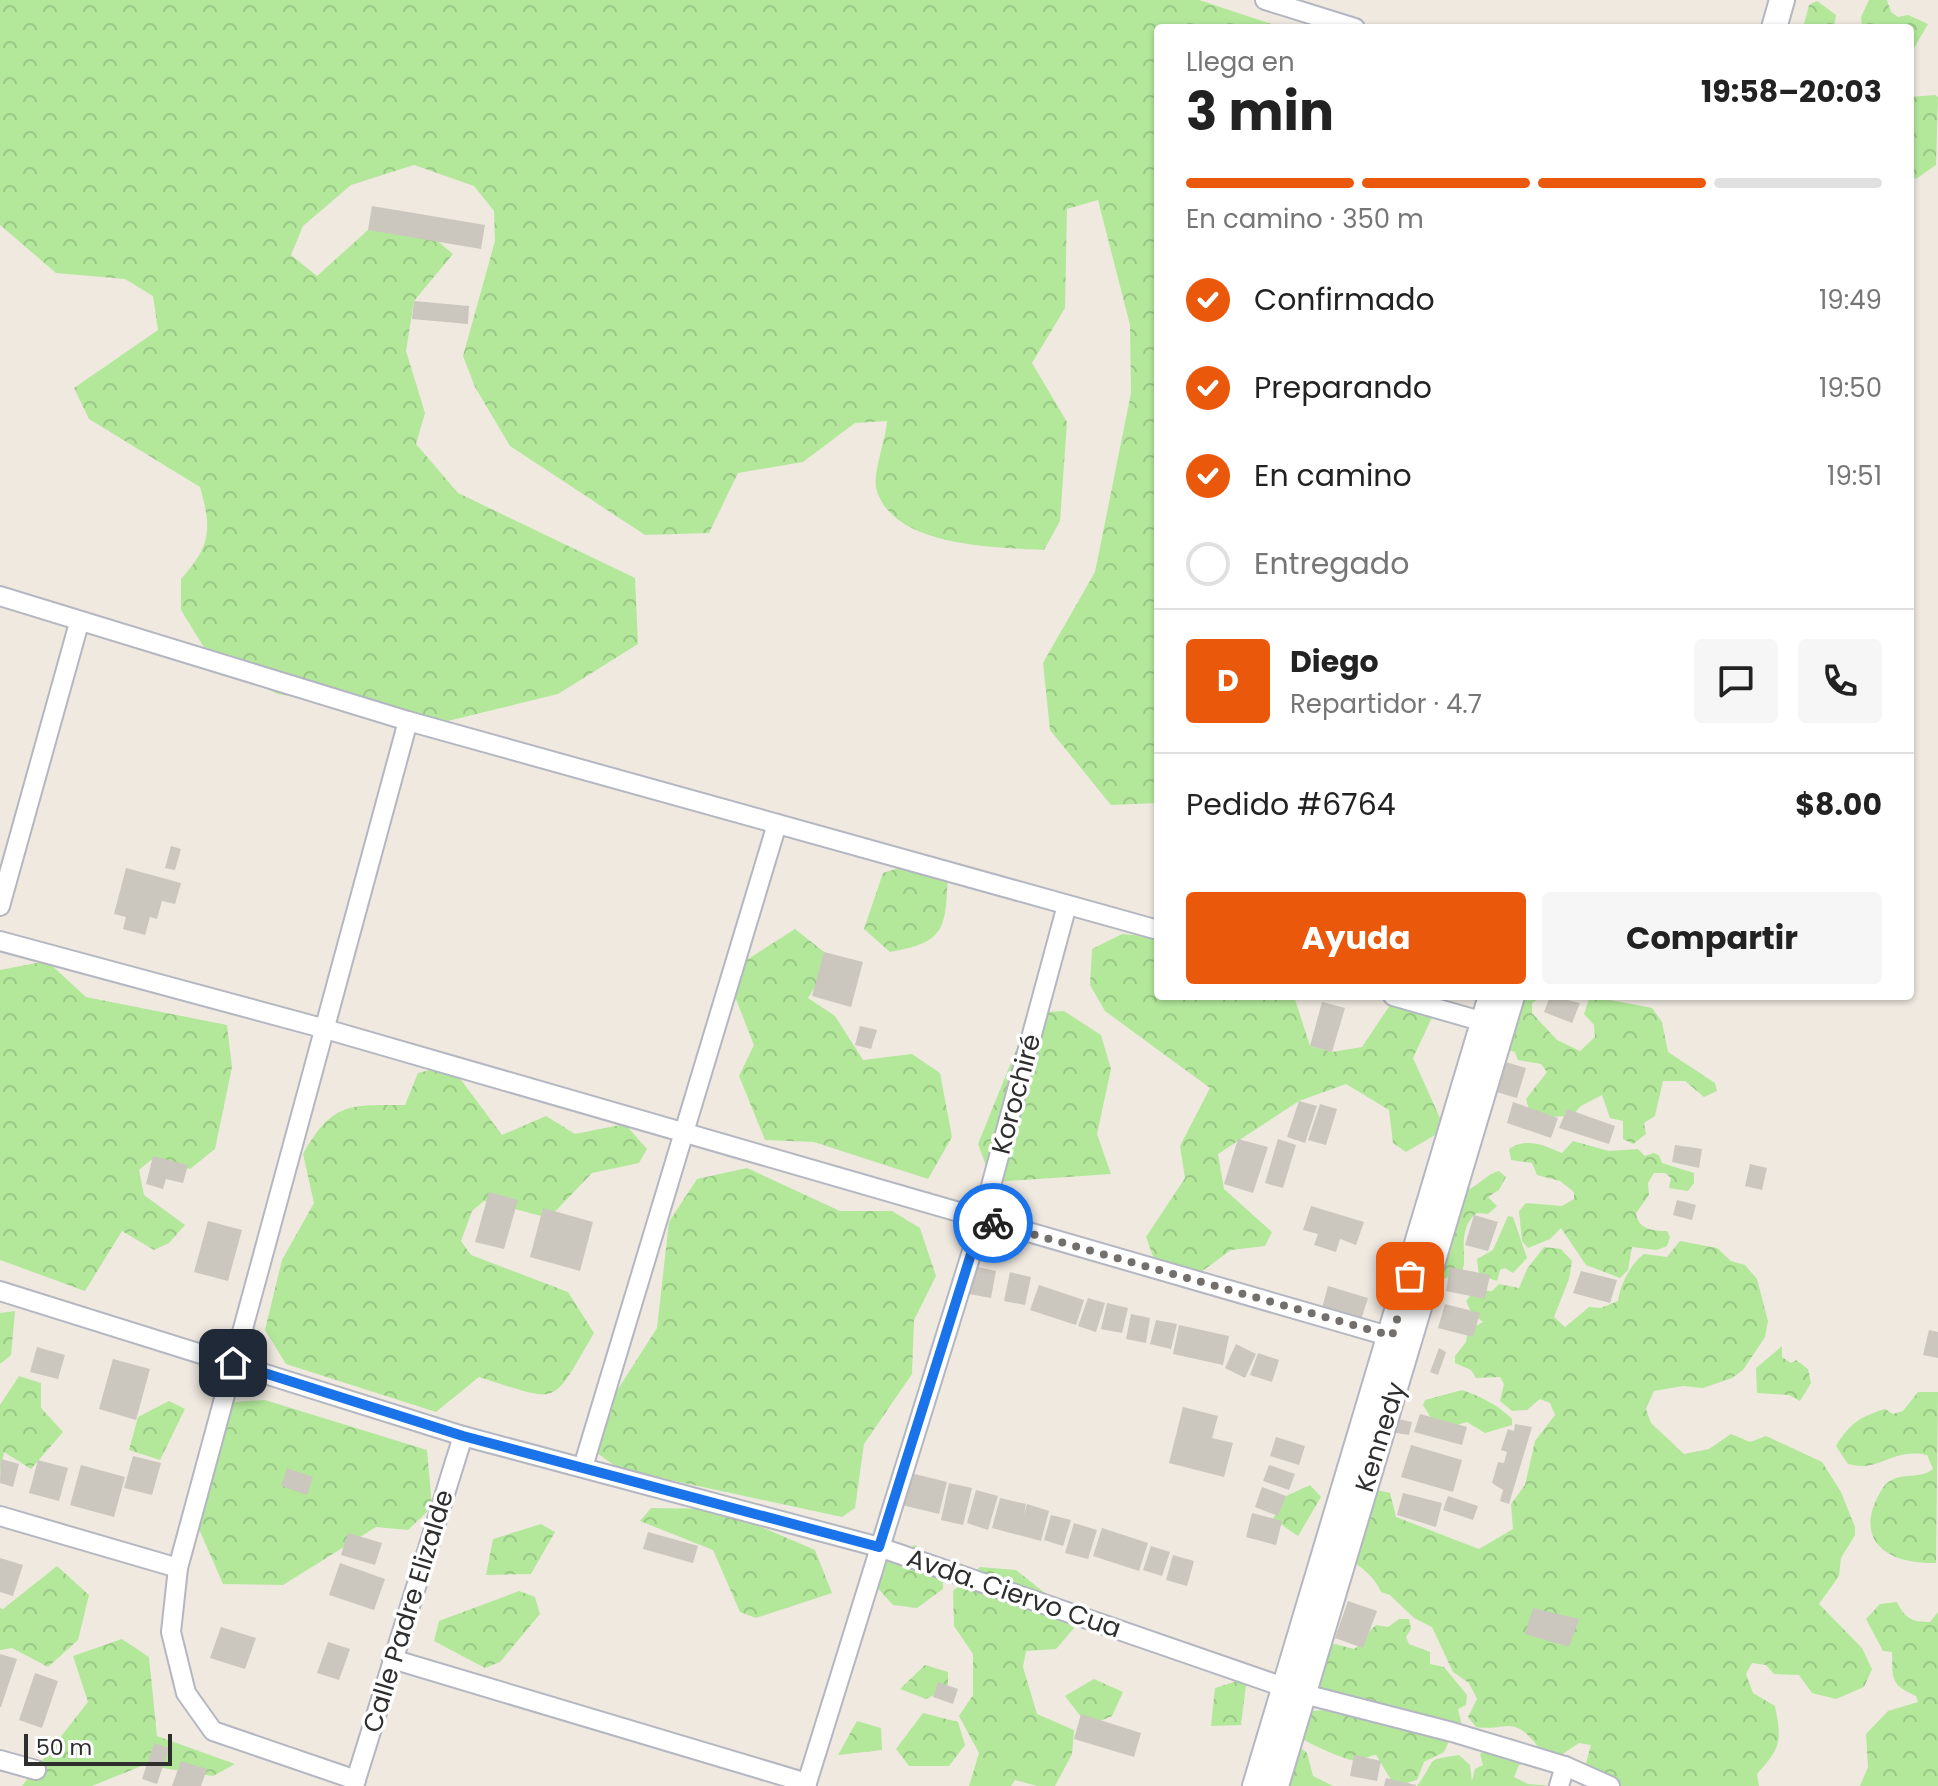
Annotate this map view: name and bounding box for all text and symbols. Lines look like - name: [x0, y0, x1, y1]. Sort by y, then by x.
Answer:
- text: Llega en: [1186, 44, 1295, 80]
- text: 19:58–20:03: [1701, 70, 1882, 113]
- text: 3 min: [1186, 75, 1334, 148]
- text: En camino · 350 m: [1186, 201, 1424, 237]
- icon: check: [1186, 278, 1230, 322]
- text: Confirmado: [1254, 278, 1435, 321]
- text: 19:49: [1819, 282, 1882, 318]
- icon: check: [1186, 366, 1230, 410]
- text: Preparando: [1254, 366, 1432, 409]
- text: 19:50: [1819, 370, 1882, 406]
- icon: check: [1186, 454, 1230, 498]
- text: En camino: [1254, 454, 1412, 497]
- text: 19:51: [1827, 458, 1882, 494]
- text: Entregado: [1254, 542, 1409, 585]
- button: chat: [1694, 639, 1778, 723]
- button: phone: [1798, 639, 1882, 723]
- text: Diego: [1290, 640, 1379, 683]
- text: D: [1217, 659, 1239, 702]
- text: Repartidor · 4.7: [1290, 686, 1482, 722]
- text: Pedido #6764: [1186, 783, 1396, 826]
- text: $8.00: [1795, 783, 1882, 826]
- button: Ayuda: [1186, 892, 1526, 984]
- button: Compartir: [1542, 892, 1882, 984]
- street label: Korochiré: [983, 1030, 1049, 1158]
- courier: [953, 1183, 1033, 1263]
- icon: bike: [971, 1201, 1015, 1245]
- pin: [1376, 1242, 1444, 1310]
- icon: bag: [1388, 1254, 1432, 1298]
- pin: [199, 1329, 267, 1397]
- icon: home: [211, 1341, 255, 1385]
- street label: Kennedy: [1346, 1377, 1414, 1496]
- street label: Calle Padre Elizalde: [354, 1485, 462, 1737]
- street label: Avda. Ciervo Cua: [902, 1539, 1126, 1647]
- scale bar: [24, 1730, 172, 1766]
- text: 50 m: [36, 1732, 92, 1763]

